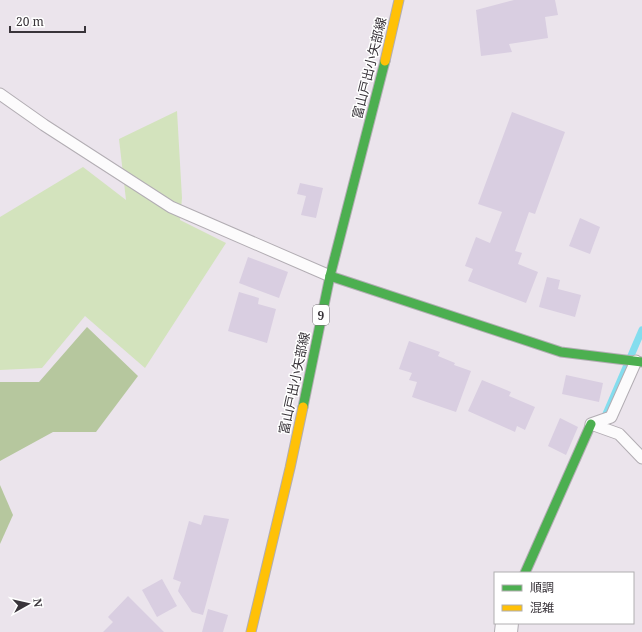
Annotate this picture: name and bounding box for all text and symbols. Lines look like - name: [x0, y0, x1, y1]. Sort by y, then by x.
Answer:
- scale bar: [10, 8, 85, 34]
- text: 20 m: [16, 13, 44, 30]
- street label: 富山戸出小矢部線: [348, 15, 390, 121]
- road number: 9: [313, 305, 329, 325]
- street label: 富山戸出小矢部線: [274, 330, 314, 436]
- legend: [494, 572, 634, 624]
- text: 順調: [530, 579, 554, 596]
- north arrow: [8, 584, 48, 624]
- text: N: [30, 597, 46, 608]
- text: 混雑: [530, 599, 554, 616]

